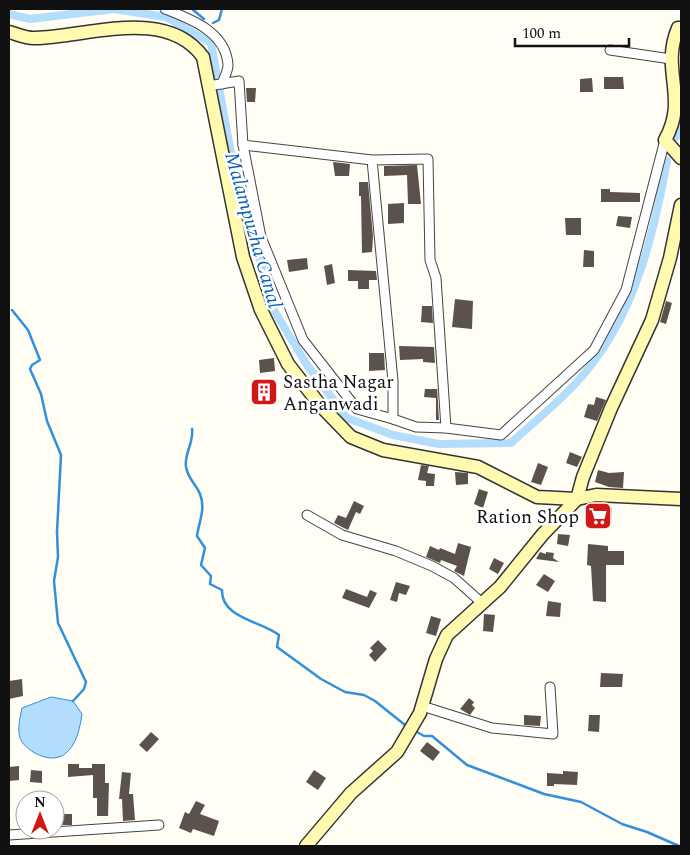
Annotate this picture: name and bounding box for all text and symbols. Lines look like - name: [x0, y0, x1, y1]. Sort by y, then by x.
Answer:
- scale bar: [515, 15, 629, 47]
- text: 100 m: [522, 22, 561, 45]
- water label: Malampuzha Canal: [216, 149, 290, 312]
- place label: Sastha Nagar Anganwadi: [283, 368, 394, 419]
- building icon: Sastha Nagar Anganwadi: [249, 377, 279, 407]
- supermarket icon: Ration Shop: [583, 501, 613, 531]
- place label: Ration Shop: [476, 503, 579, 532]
- north arrow: [15, 790, 65, 840]
- text: N: [34, 792, 46, 813]

